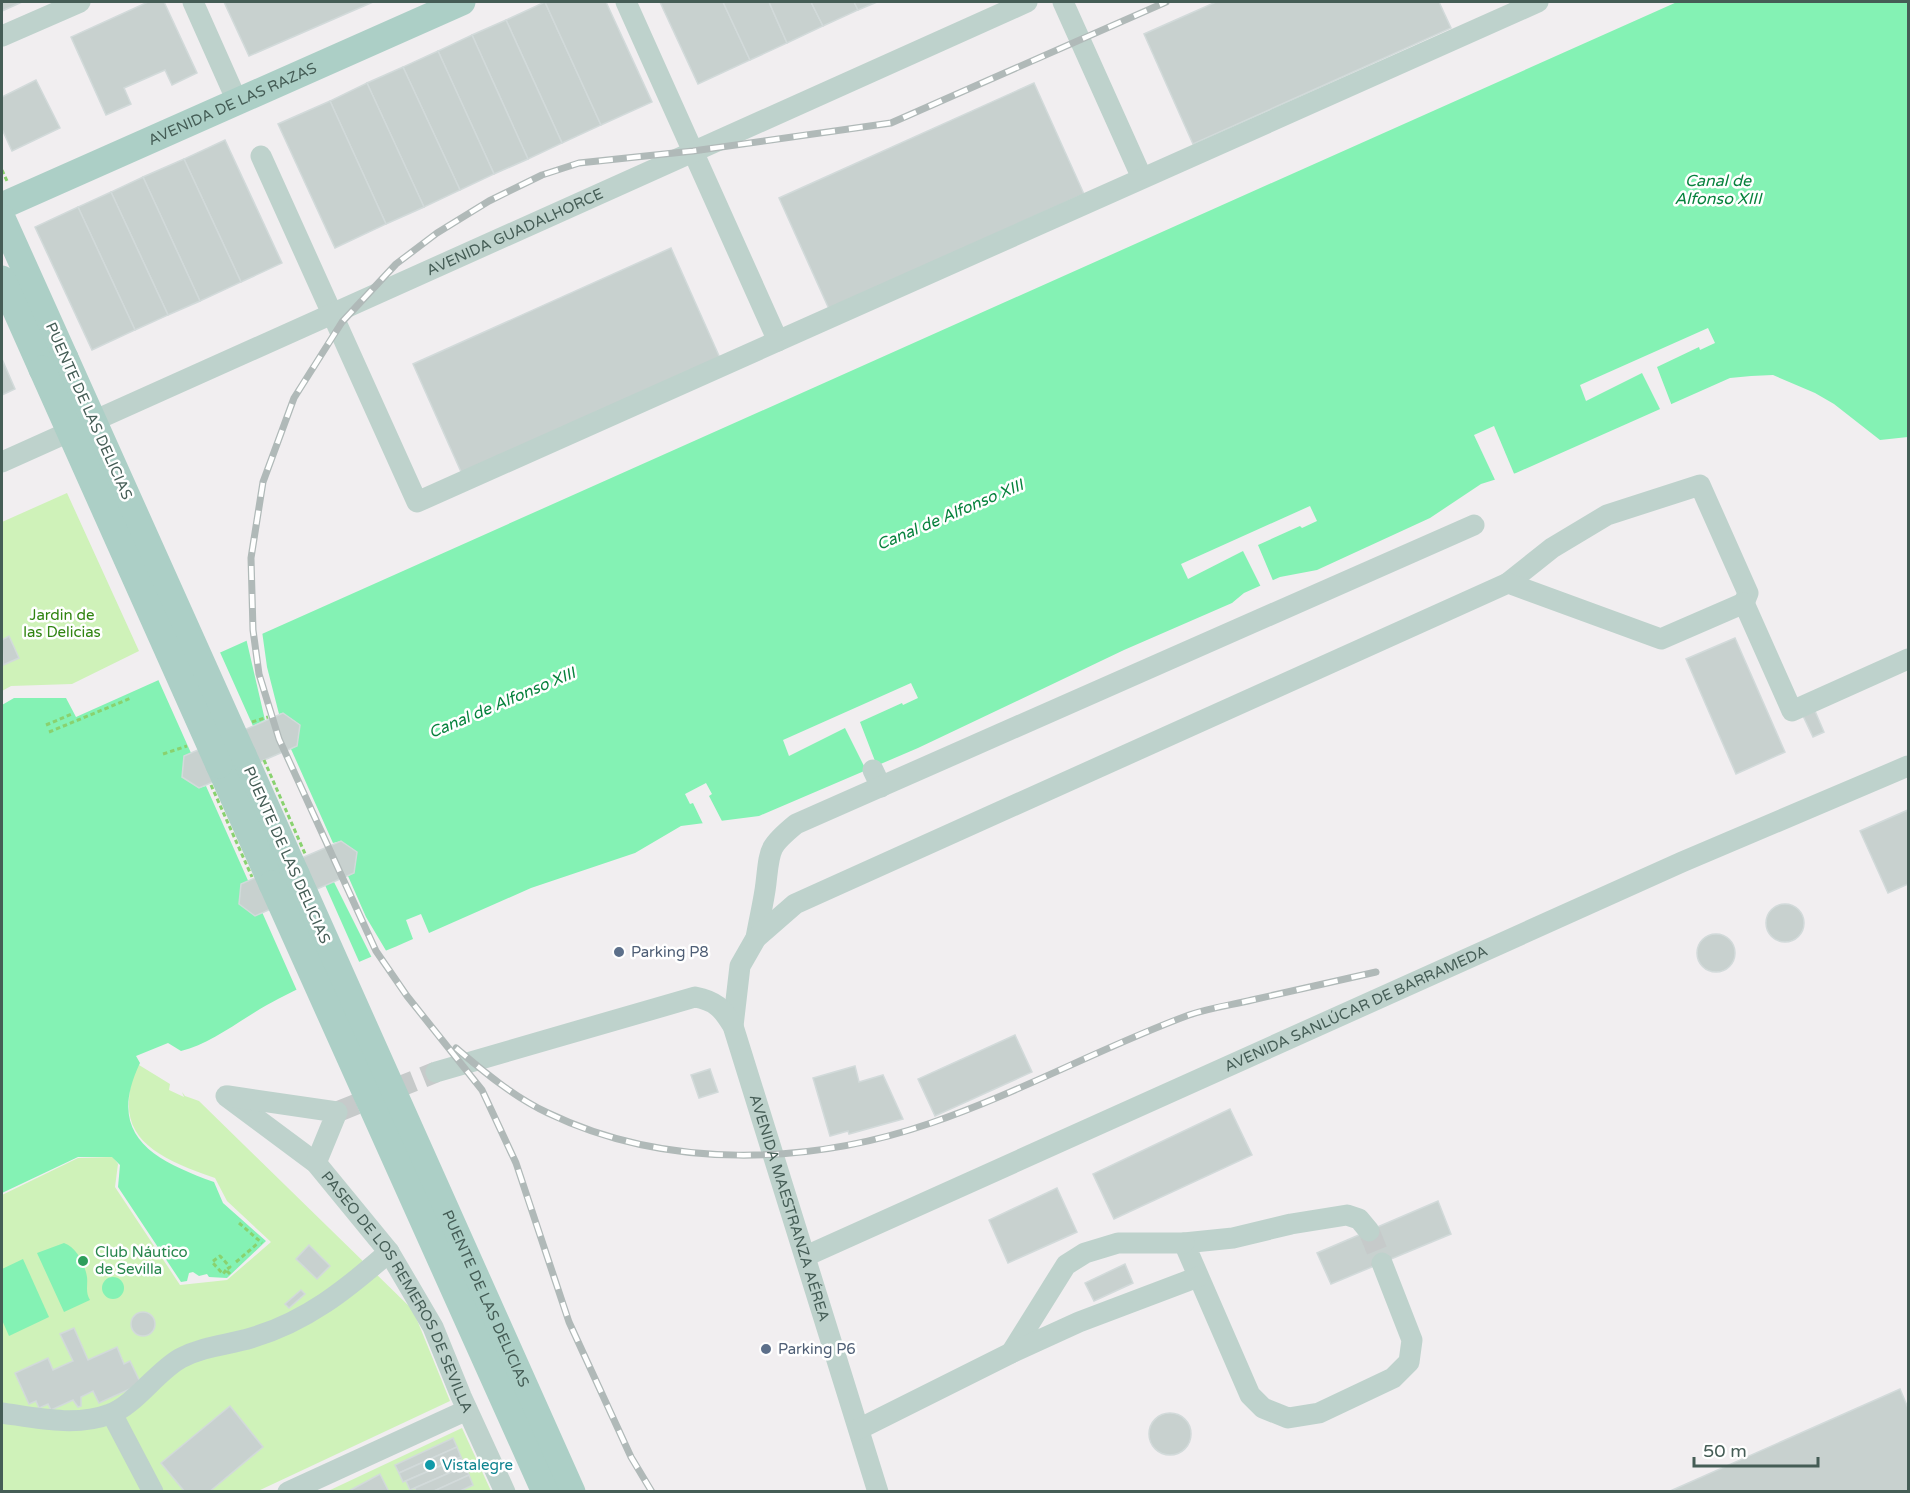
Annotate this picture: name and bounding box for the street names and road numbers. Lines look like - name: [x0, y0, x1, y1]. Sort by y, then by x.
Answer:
- street label: AVENIDA DE LAS RAZAS: [145, 59, 319, 149]
- street label: AVENIDA GUADALHORCE: [424, 184, 606, 279]
- street label: PUENTE DE LAS DELICIAS: [42, 320, 136, 502]
- street label: PUENTE DE LAS DELICIAS: [240, 764, 334, 946]
- street label: AVENIDA SANLÚCAR DE BARRAMEDA: [1221, 942, 1490, 1076]
- street label: AVENIDA MAESTRANZA AÉREA: [746, 1092, 833, 1324]
- street label: PASEO DE LOS REMEROS DE SEVILLA: [317, 1168, 477, 1416]
- street label: PUENTE DE LAS DELICIAS: [438, 1207, 533, 1390]

